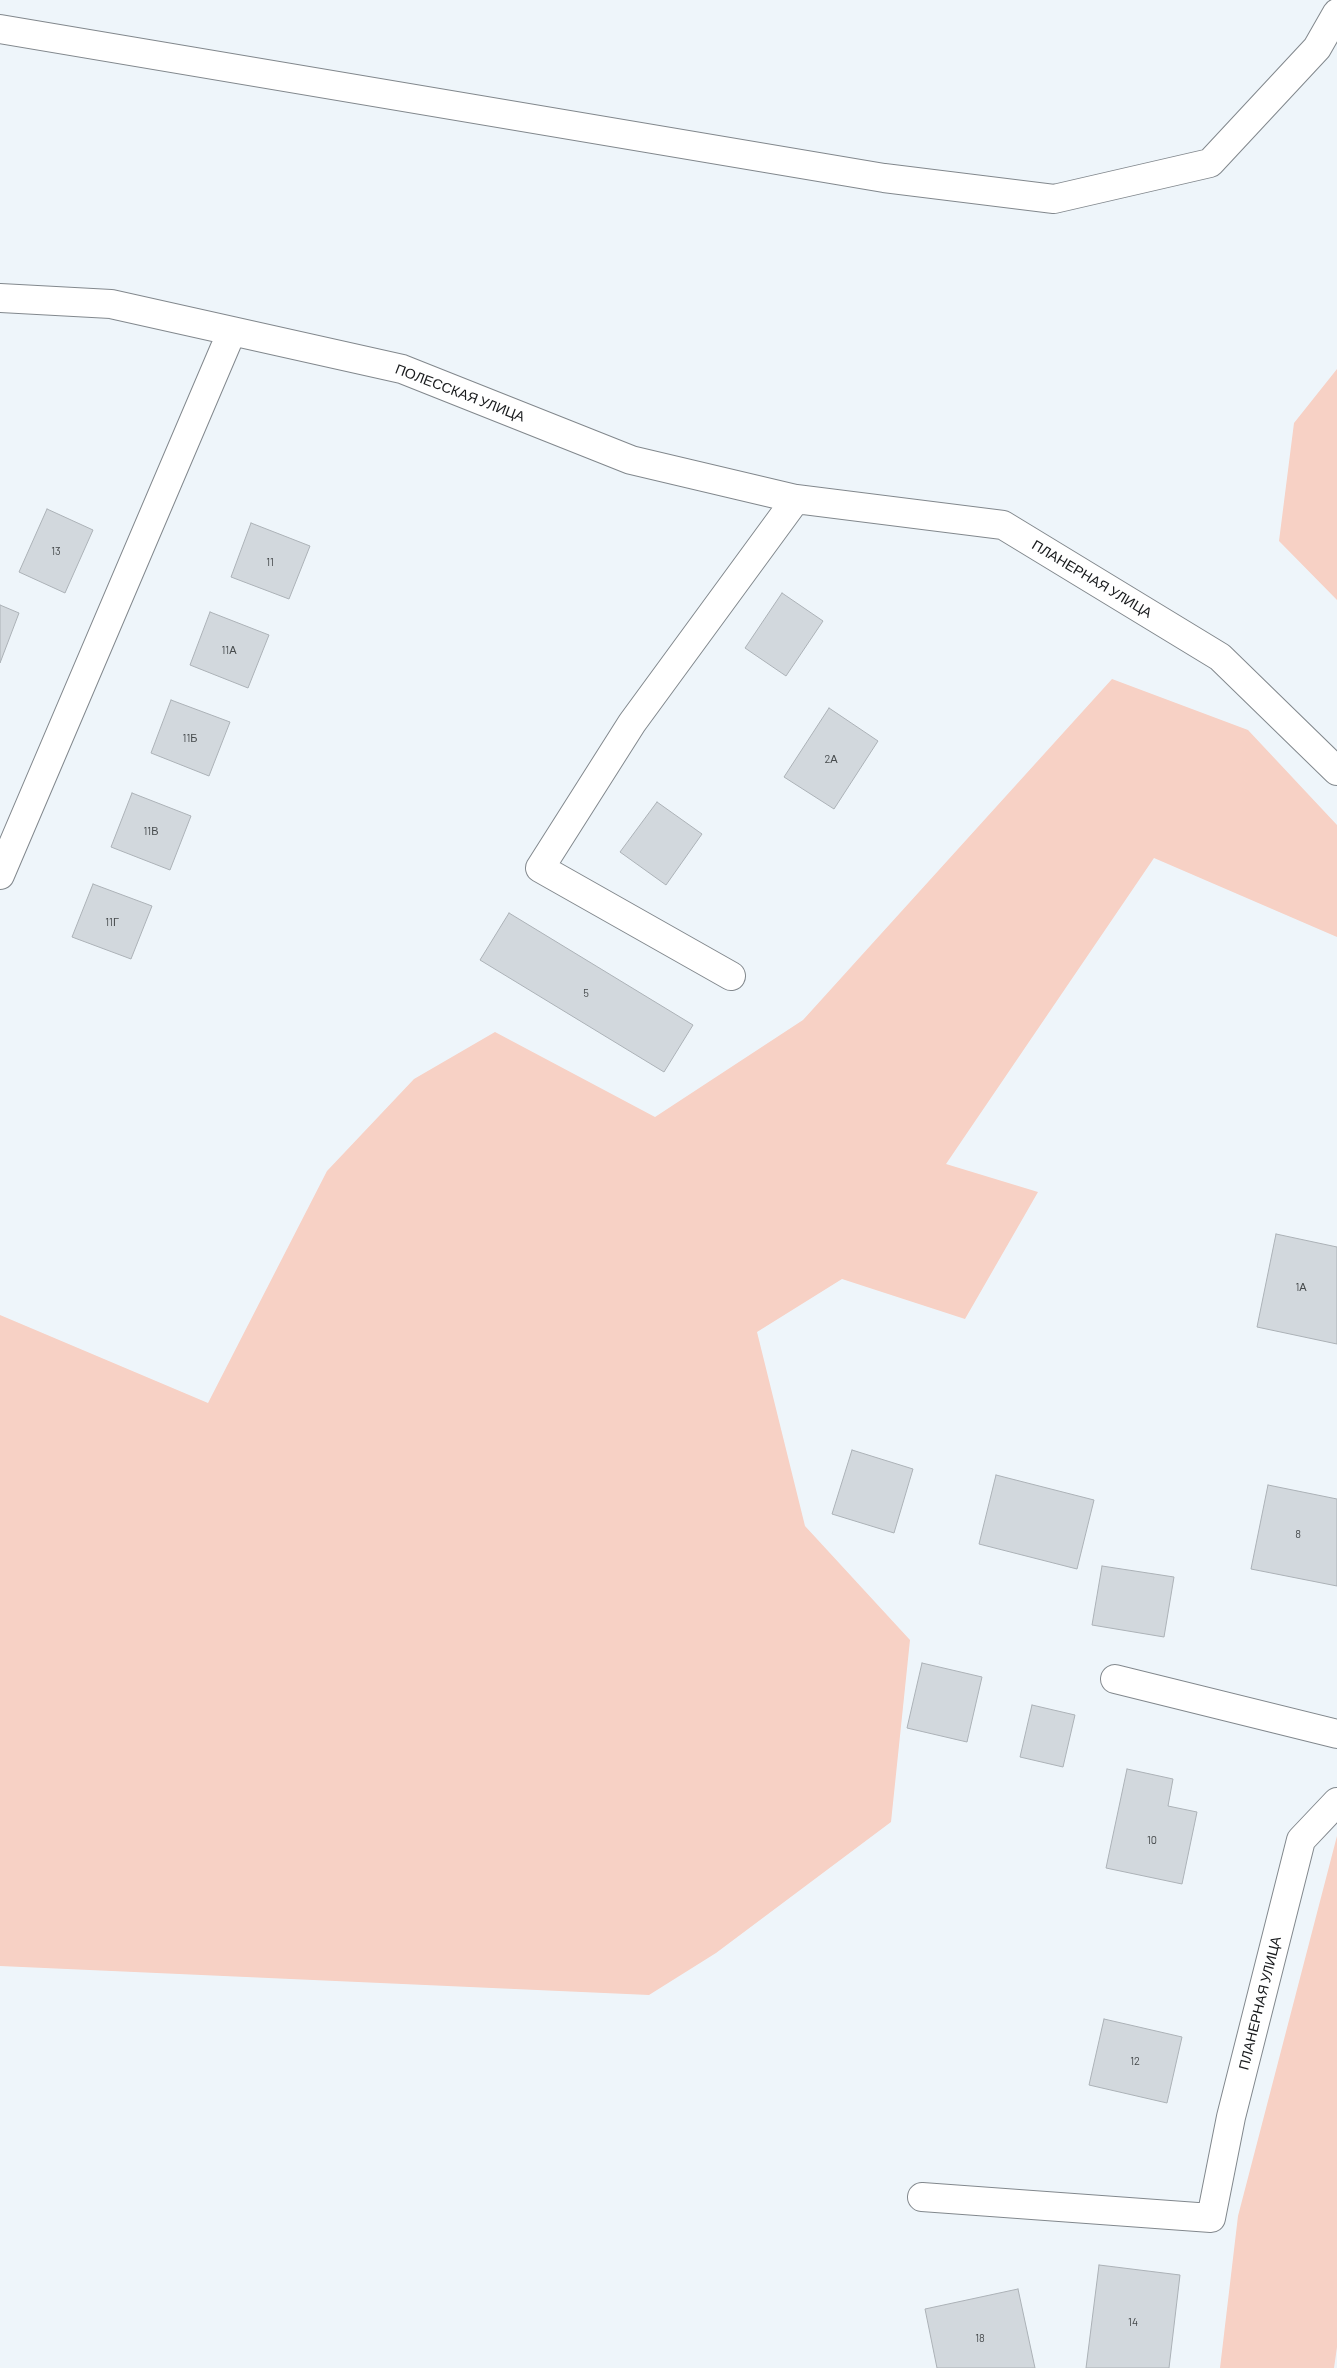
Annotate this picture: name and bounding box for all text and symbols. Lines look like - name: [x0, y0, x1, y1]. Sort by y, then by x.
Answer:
- street label: ПОЛЕССКАЯ УЛИЦА: [393, 361, 527, 425]
- street label: ПЛАНЕРНАЯ УЛИЦА: [1029, 536, 1155, 622]
- house number: 13: [51, 544, 61, 558]
- house number: 11: [266, 555, 274, 569]
- house number: 11А: [221, 643, 237, 657]
- house number: 11Б: [183, 731, 197, 745]
- house number: 2А: [824, 752, 838, 766]
- house number: 11В: [143, 824, 159, 838]
- house number: 11Г: [105, 915, 119, 929]
- house number: 5: [583, 986, 589, 1000]
- house number: 1А: [1295, 1280, 1307, 1294]
- house number: 8: [1295, 1527, 1301, 1541]
- house number: 10: [1147, 1833, 1157, 1847]
- street label: ПЛАНЕРНАЯ УЛИЦА: [1235, 1934, 1285, 2072]
- house number: 12: [1130, 2054, 1140, 2068]
- house number: 14: [1128, 2315, 1138, 2329]
- house number: 18: [975, 2331, 985, 2345]

